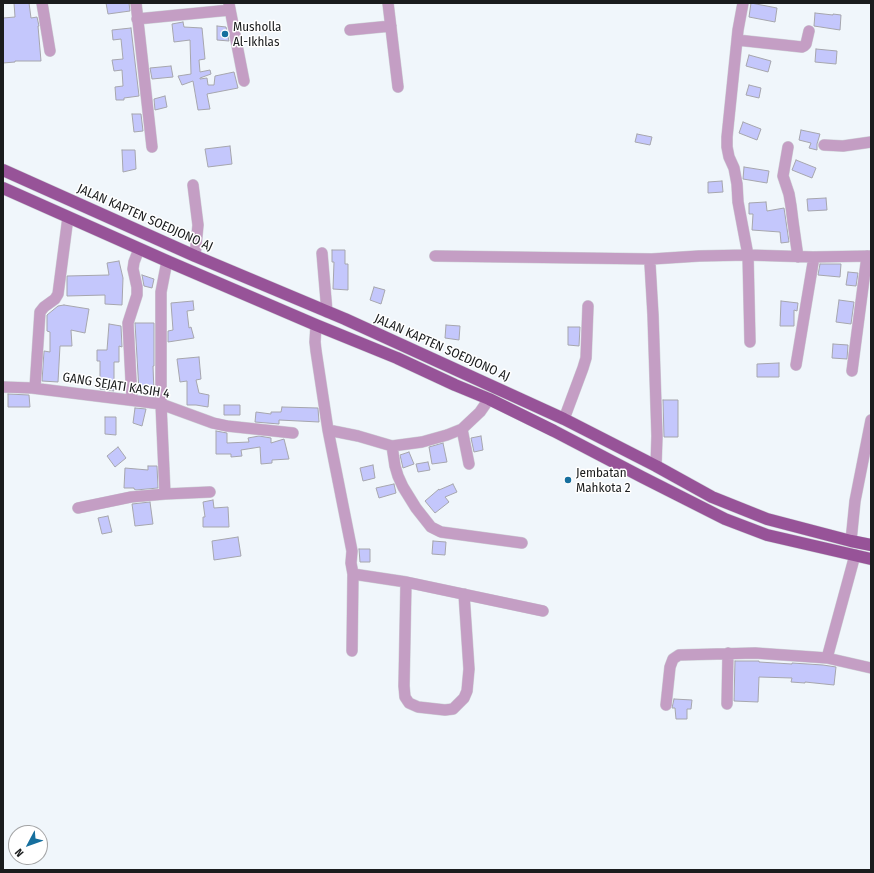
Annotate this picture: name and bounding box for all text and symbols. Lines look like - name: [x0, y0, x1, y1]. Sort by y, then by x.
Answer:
- place label: Musholla Al-Ikhlas: [233, 19, 281, 50]
- marker: Musholla Al-Ikhlas: [220, 29, 230, 39]
- street label: JALAN KAPTEN SOEDJONO AJ: [75, 181, 215, 255]
- street label: JALAN KAPTEN SOEDJONO AJ: [372, 311, 512, 385]
- street label: GANG SEJATI KASIH 4: [61, 370, 171, 402]
- place label: Jembatan Mahkota 2: [576, 465, 631, 496]
- marker: Jembatan Mahkota 2: [563, 475, 573, 485]
- north arrow: [8, 825, 48, 865]
- text: N: [12, 846, 26, 859]

